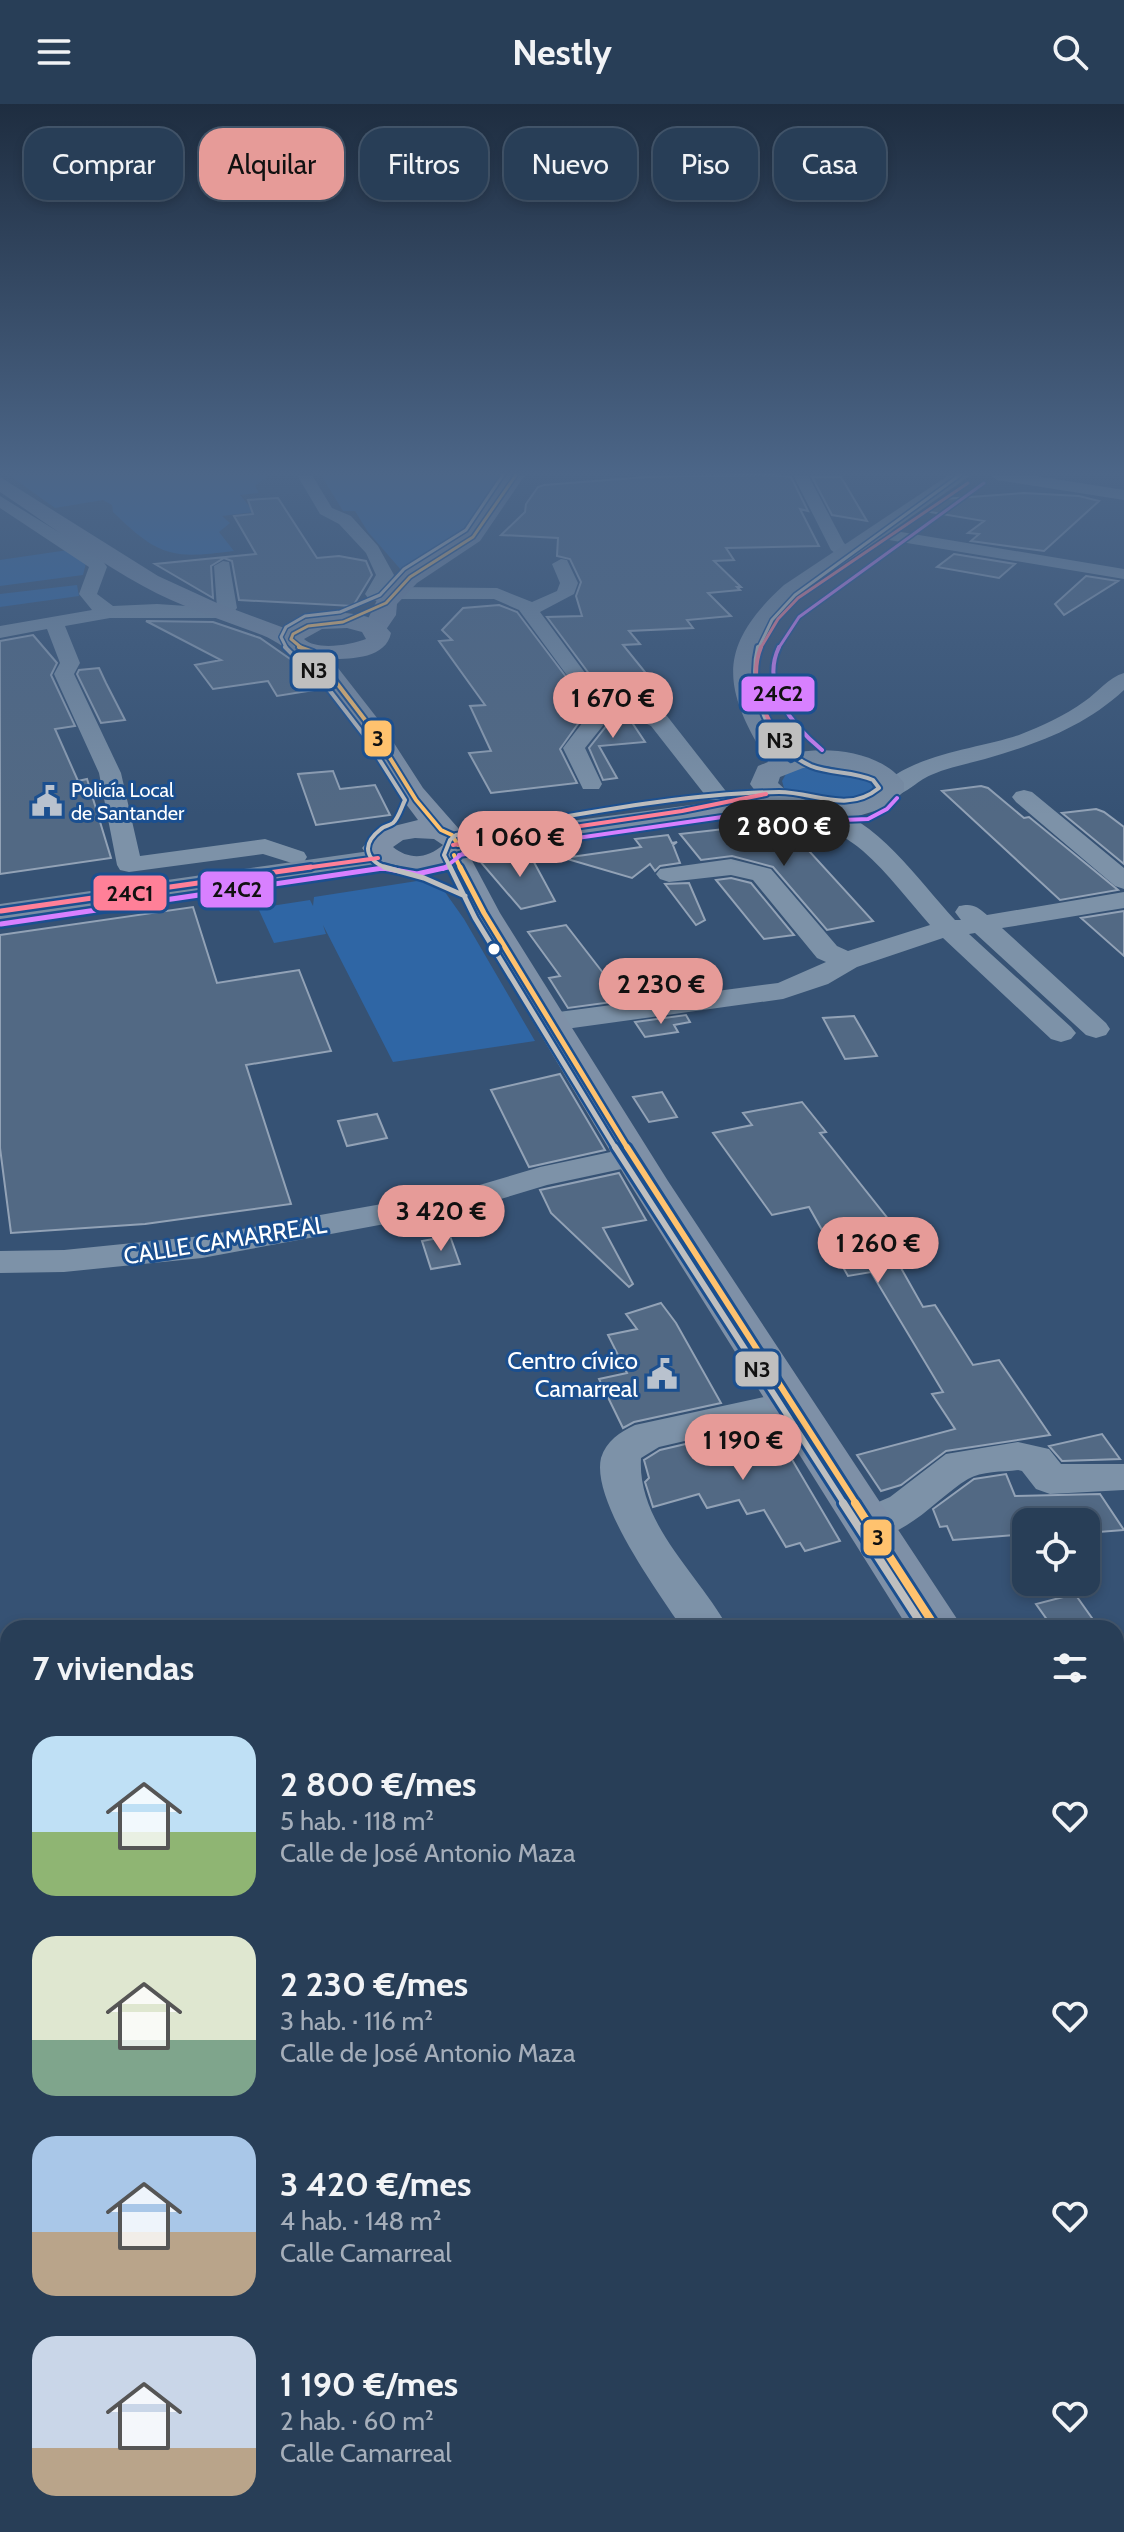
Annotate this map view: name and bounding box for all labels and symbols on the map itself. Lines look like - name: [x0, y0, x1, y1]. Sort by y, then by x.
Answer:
- line badge: N3: [291, 651, 337, 690]
- text: N3: [300, 657, 328, 684]
- pin: 1 670 €: [539, 672, 687, 740]
- line badge: 24C2: [740, 675, 816, 713]
- text: 24C2: [753, 680, 803, 707]
- line badge: 3: [363, 719, 393, 758]
- line badge: N3: [757, 721, 803, 760]
- text: 3: [372, 725, 384, 752]
- text: N3: [766, 727, 794, 754]
- place label: Policía Local de Santander: [71, 778, 185, 825]
- public building icon: Policía Local de Santander: [30, 784, 64, 818]
- pin: 2 800 €: [710, 800, 858, 868]
- pin: 1 060 €: [446, 811, 594, 879]
- line badge: 24C2: [199, 870, 275, 909]
- line badge: 24C1: [92, 874, 168, 912]
- text: 24C2: [212, 876, 262, 903]
- text: 24C1: [107, 880, 153, 907]
- unlabelled marker: [486, 941, 502, 957]
- pin: 2 230 €: [587, 958, 735, 1026]
- pin: 3 420 €: [367, 1185, 515, 1253]
- street label: CALLE CAMARREAL: [121, 1210, 329, 1270]
- pin: 1 260 €: [804, 1217, 952, 1285]
- place label: Centro cívico Camarreal: [507, 1346, 638, 1403]
- line badge: N3: [734, 1350, 780, 1388]
- text: N3: [743, 1356, 771, 1383]
- public building icon: Centro cívico Camarreal: [645, 1357, 679, 1391]
- pin: 1 190 €: [669, 1414, 817, 1482]
- line badge: 3: [862, 1518, 893, 1557]
- text: 3: [872, 1524, 884, 1551]

